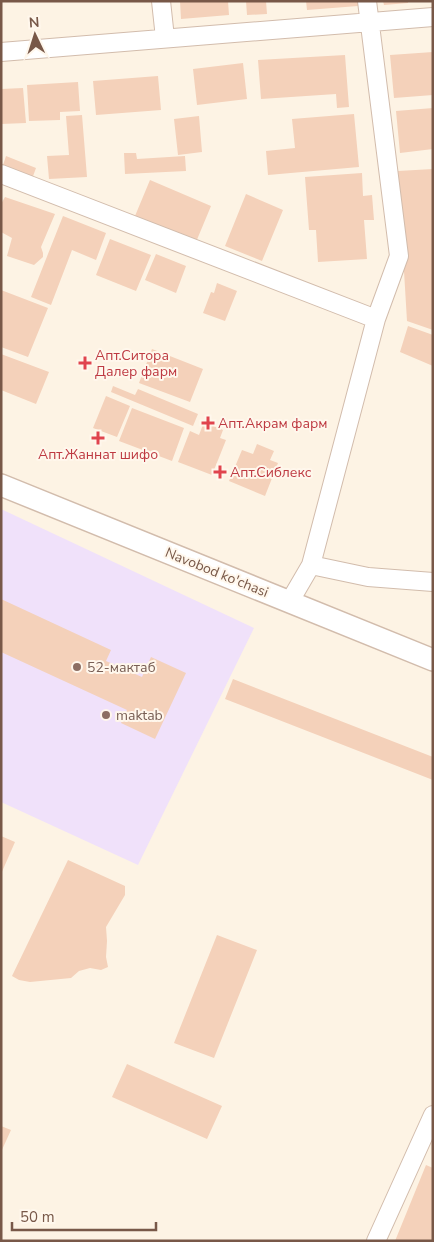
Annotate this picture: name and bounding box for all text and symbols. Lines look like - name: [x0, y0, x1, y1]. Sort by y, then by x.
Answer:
- north arrow: [10, 10, 60, 60]
- text: N: [28, 13, 40, 32]
- place label: Апт.Ситора Далер фарм: [95, 346, 177, 381]
- marker: Апт.Ситора Далер фарм: [79, 357, 91, 369]
- place label: Апт.Акрам фарм: [218, 414, 328, 433]
- marker: Апт.Акрам фарм: [202, 417, 214, 429]
- marker: Апт.Жаннат шифо: [92, 432, 104, 444]
- place label: Апт.Жаннат шифо: [38, 445, 158, 464]
- place label: Апт.Сиблекс: [230, 463, 312, 482]
- marker: Апт.Сиблекс: [214, 466, 226, 478]
- street label: Navobod ko'chasi: [162, 543, 271, 602]
- place label: 52-мактаб: [87, 658, 156, 677]
- marker: 52-мактаб: [71, 661, 83, 673]
- place label: maktab: [116, 706, 163, 725]
- marker: maktab: [100, 709, 112, 721]
- scale bar: [12, 1200, 156, 1232]
- text: 50 m: [20, 1207, 55, 1227]

